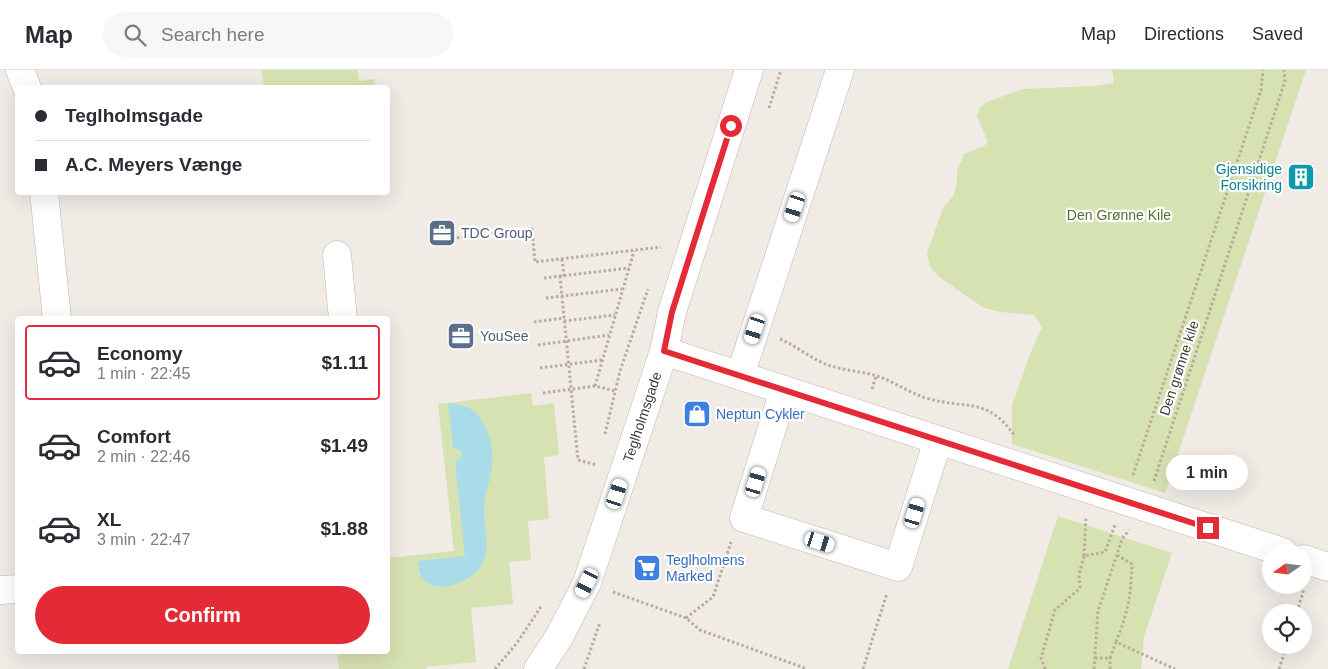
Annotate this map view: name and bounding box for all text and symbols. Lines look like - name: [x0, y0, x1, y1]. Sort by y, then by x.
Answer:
- search box: [103, 12, 453, 57]
- text: Map: [25, 21, 73, 48]
- icon: search: [121, 21, 149, 49]
- text: Search here: [161, 24, 265, 45]
- text: Map: [1081, 24, 1116, 44]
- text: Directions: [1144, 24, 1224, 44]
- text: Saved: [1252, 24, 1303, 44]
- text: Teglholmsgade: [65, 105, 203, 126]
- route start: [720, 115, 742, 137]
- text: A.C. Meyers Vænge: [65, 154, 242, 175]
- place label: Gjensidige Forsikring: [1216, 161, 1282, 193]
- building icon: Gjensidige Forsikring: [1286, 162, 1316, 192]
- car: [783, 190, 806, 224]
- park label: Den Grønne Kile: [1067, 207, 1171, 223]
- office icon: TDC Group: [427, 218, 457, 248]
- place label: TDC Group: [461, 225, 533, 241]
- car: [743, 312, 766, 346]
- street label: Den grønne kile: [1156, 318, 1202, 417]
- office icon: YouSee: [446, 321, 476, 351]
- place label: YouSee: [480, 328, 529, 344]
- icon: car: [37, 340, 82, 385]
- text: Economy: [97, 343, 183, 364]
- text: $1.11: [322, 352, 368, 373]
- text: 1 min · 22:45: [97, 365, 190, 382]
- street label: Teglholmsgade: [620, 370, 665, 464]
- shop icon: Neptun Cykler: [682, 399, 712, 429]
- place label: Neptun Cykler: [716, 406, 805, 422]
- icon: car: [37, 423, 82, 468]
- text: Comfort: [97, 426, 171, 447]
- text: $1.49: [320, 435, 368, 456]
- text: 2 min · 22:46: [97, 448, 190, 465]
- callout: 1 min: [1167, 456, 1249, 490]
- text: 1 min: [1186, 464, 1228, 481]
- car: [744, 465, 767, 499]
- car: [605, 477, 628, 511]
- car: [903, 496, 926, 530]
- icon: car: [37, 506, 82, 551]
- text: XL: [97, 509, 121, 530]
- route end: [1197, 517, 1219, 539]
- text: $1.88: [320, 518, 368, 539]
- car: [803, 530, 836, 554]
- text: 3 min · 22:47: [97, 531, 190, 548]
- north arrow: [1262, 544, 1312, 594]
- map controls: [1262, 544, 1312, 654]
- place label: Teglholmens Marked: [666, 552, 745, 584]
- supermarket icon: Teglholmens Marked: [632, 553, 662, 583]
- car: [573, 566, 600, 600]
- button: Confirm: [35, 586, 370, 644]
- button: locate: [1262, 604, 1312, 654]

